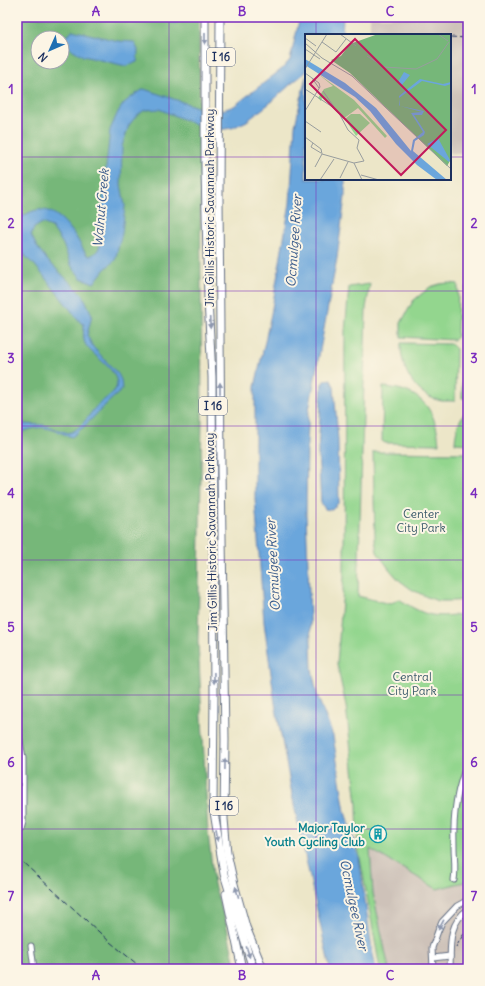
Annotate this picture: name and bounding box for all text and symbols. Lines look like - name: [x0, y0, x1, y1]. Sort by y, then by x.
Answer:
- text: A: [92, 3, 101, 20]
- text: B: [238, 3, 247, 20]
- text: C: [386, 3, 395, 20]
- north arrow: [30, 30, 70, 70]
- one-way arrow: [202, 33, 208, 46]
- inset map: [305, 34, 451, 180]
- road number: I 16: [207, 48, 235, 66]
- text: N: [35, 49, 51, 65]
- text: 1: [8, 81, 14, 98]
- text: 1: [471, 81, 477, 98]
- street label: Jim Gillis Historic Savannah Parkway: [202, 109, 217, 307]
- water label: Walnut Creek: [89, 167, 113, 248]
- water label: Ocmulgee River: [282, 192, 306, 288]
- text: 2: [7, 215, 15, 232]
- text: 2: [470, 215, 478, 232]
- one-way arrow: [206, 317, 213, 329]
- text: 3: [7, 350, 15, 367]
- text: 3: [470, 350, 478, 367]
- one-way arrow: [217, 381, 223, 394]
- road number: I 16: [199, 397, 227, 415]
- street label: Jim Gillis Historic Savannah Parkway: [202, 433, 220, 631]
- text: 4: [7, 485, 15, 502]
- text: 4: [470, 485, 478, 502]
- park label: Center City Park: [396, 506, 446, 535]
- water label: Ocmulgee River: [262, 517, 284, 612]
- text: 5: [7, 619, 15, 636]
- text: 5: [470, 619, 478, 636]
- park label: Central City Park: [387, 669, 437, 698]
- one-way arrow: [211, 672, 217, 685]
- text: 6: [7, 754, 15, 771]
- text: 6: [470, 754, 478, 771]
- one-way arrow: [221, 758, 228, 770]
- road number: I 16: [210, 797, 238, 815]
- place label: Major Taylor Youth Cycling Club: [264, 820, 365, 850]
- building icon: Major Taylor Youth Cycling Club: [368, 824, 388, 844]
- one-way arrow: [214, 830, 220, 842]
- water label: Ocmulgee River: [336, 858, 372, 954]
- one-way arrow: [233, 886, 239, 899]
- text: 7: [8, 888, 15, 905]
- text: 7: [471, 888, 478, 905]
- one-way arrow: [438, 919, 444, 931]
- one-way arrow: [245, 946, 251, 958]
- text: A: [92, 967, 101, 984]
- text: B: [238, 967, 247, 984]
- text: C: [386, 967, 395, 984]

